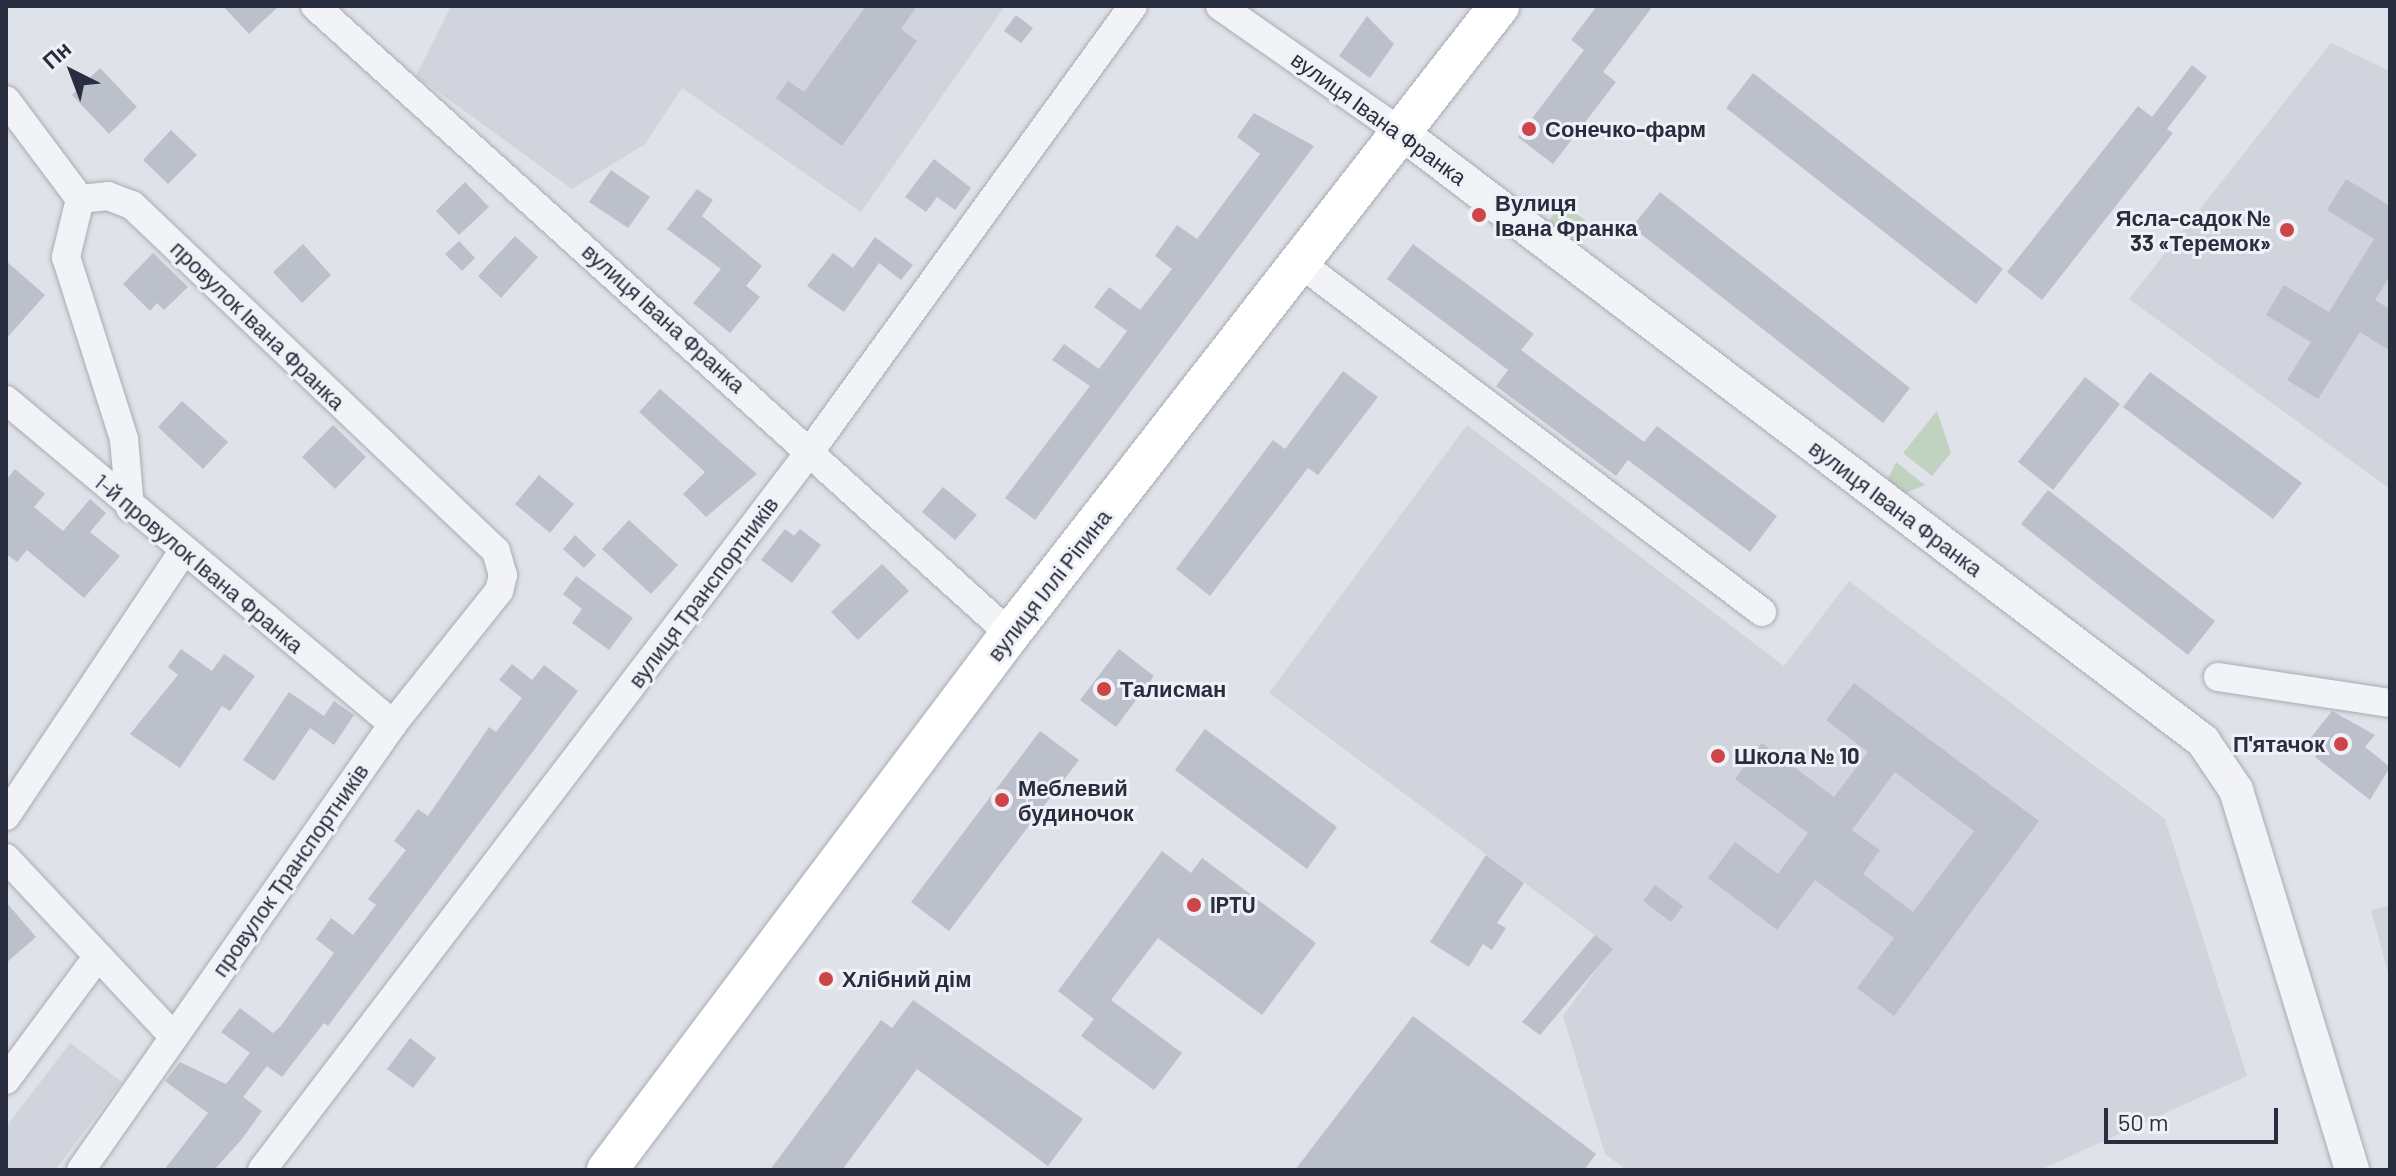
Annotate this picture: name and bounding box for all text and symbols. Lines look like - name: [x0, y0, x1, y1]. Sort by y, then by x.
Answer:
- north arrow: [32, 32, 112, 112]
- text: Пн: [36, 35, 75, 74]
- street label: вулиця Івана Франка: [1286, 46, 1472, 190]
- place label: Сонечко-фарм: [1545, 116, 1706, 142]
- marker: Сонечко-фарм: [1520, 120, 1538, 138]
- place label: Вулиця Івана Франка: [1495, 189, 1637, 240]
- place label: Ясла-садок № 33 «Теремок»: [2116, 204, 2271, 256]
- marker: Вулиця Івана Франка: [1470, 206, 1488, 224]
- marker: Ясла-садок № 33 «Теремок»: [2278, 221, 2296, 239]
- street label: провулок Івана Франка: [165, 235, 351, 415]
- street label: вулиця Івана Франка: [577, 238, 751, 398]
- street label: вулиця Івана Франка: [1804, 434, 1988, 582]
- street label: 1-й провулок Івана Франка: [89, 468, 309, 658]
- street label: вулиця Транспортників: [623, 491, 783, 693]
- street label: вулиця Іллі Ріпина: [982, 504, 1116, 666]
- place label: Талисман: [1120, 676, 1226, 702]
- marker: Талисман: [1095, 680, 1113, 698]
- place label: П'ятачок: [2233, 731, 2325, 757]
- marker: П'ятачок: [2332, 735, 2350, 753]
- place label: Школа № 10: [1734, 743, 1860, 769]
- marker: Школа № 10: [1709, 747, 1727, 765]
- street label: провулок Транспортників: [206, 758, 374, 982]
- place label: Меблевий будиночок: [1018, 774, 1134, 826]
- marker: Меблевий будиночок: [993, 791, 1011, 809]
- place label: IPTU: [1210, 892, 1256, 918]
- marker: IPTU: [1185, 896, 1203, 914]
- place label: Хлібний дім: [842, 966, 971, 992]
- marker: Хлібний дім: [817, 970, 835, 988]
- scale bar: [2108, 1092, 2282, 1142]
- text: 50 m: [2118, 1107, 2169, 1136]

